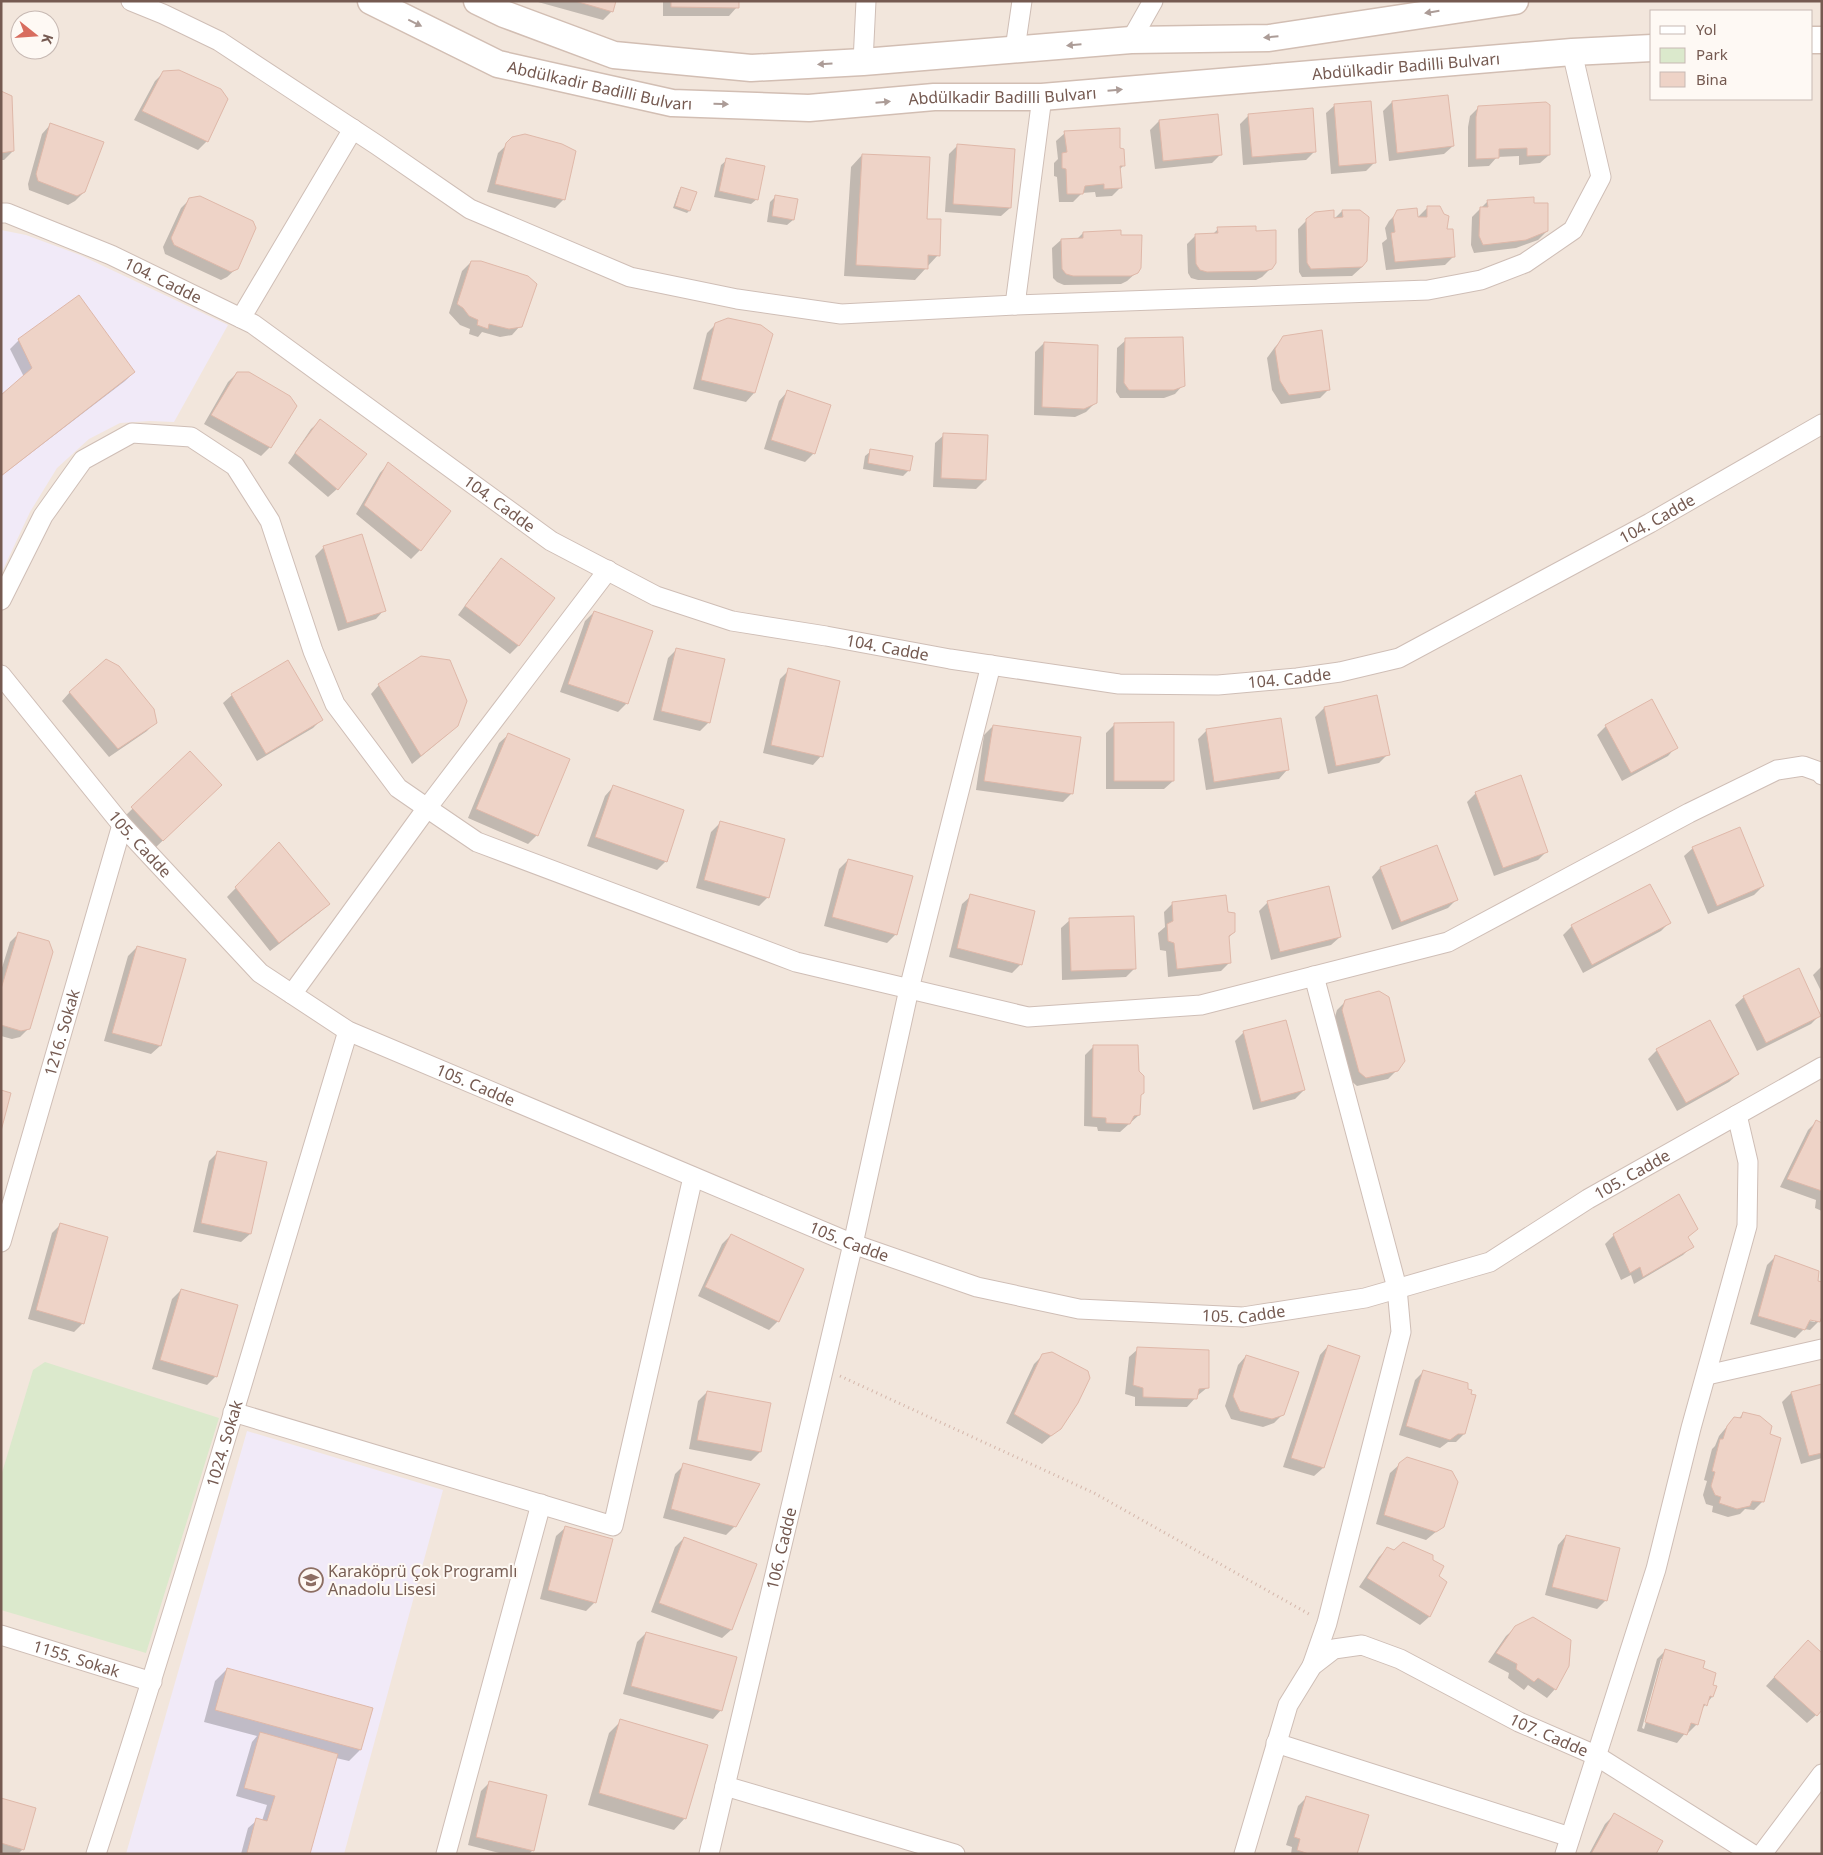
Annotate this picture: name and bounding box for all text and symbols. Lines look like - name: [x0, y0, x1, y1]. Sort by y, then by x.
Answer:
- one-way arrow: [1423, 9, 1439, 17]
- north arrow: [10, 10, 60, 60]
- legend: [1650, 10, 1813, 100]
- one-way arrow: [408, 19, 422, 27]
- text: Yol: [1696, 19, 1717, 39]
- text: K: [37, 32, 58, 47]
- one-way arrow: [1263, 33, 1279, 41]
- one-way arrow: [1066, 41, 1082, 49]
- text: Park: [1696, 44, 1728, 64]
- street label: Abdülkadir Badilli Bulvarı: [1311, 47, 1501, 85]
- street label: Abdülkadir Badilli Bulvarı: [505, 55, 693, 115]
- one-way arrow: [816, 60, 832, 68]
- text: Bina: [1696, 69, 1727, 89]
- street label: Abdülkadir Badilli Bulvarı: [907, 81, 1097, 110]
- one-way arrow: [1107, 86, 1123, 94]
- one-way arrow: [875, 97, 891, 105]
- one-way arrow: [713, 101, 729, 109]
- street label: 104. Cadde: [121, 252, 206, 308]
- street label: 104. Cadde: [459, 470, 540, 537]
- street label: 104. Cadde: [1615, 488, 1699, 549]
- street label: 104. Cadde: [844, 629, 931, 666]
- street label: 104. Cadde: [1247, 662, 1332, 693]
- street label: 105. Cadde: [104, 806, 177, 882]
- street label: 1216. Sokak: [39, 986, 85, 1079]
- street label: 105. Cadde: [433, 1058, 519, 1111]
- street label: 105. Cadde: [1590, 1144, 1674, 1204]
- street label: 105. Cadde: [806, 1216, 892, 1267]
- street label: 105. Cadde: [1201, 1300, 1287, 1328]
- street label: 1024. Sokak: [201, 1397, 248, 1490]
- street label: 106. Cadde: [761, 1505, 801, 1592]
- place label: Karaköprü Çok Programlı Anadolu Lisesi: [328, 1560, 517, 1600]
- school or university icon: Karaköprü Çok Programlı Anadolu Lisesi: [298, 1567, 324, 1593]
- street label: 1155. Sokak: [30, 1635, 123, 1682]
- street label: 107. Cadde: [1506, 1708, 1592, 1762]

